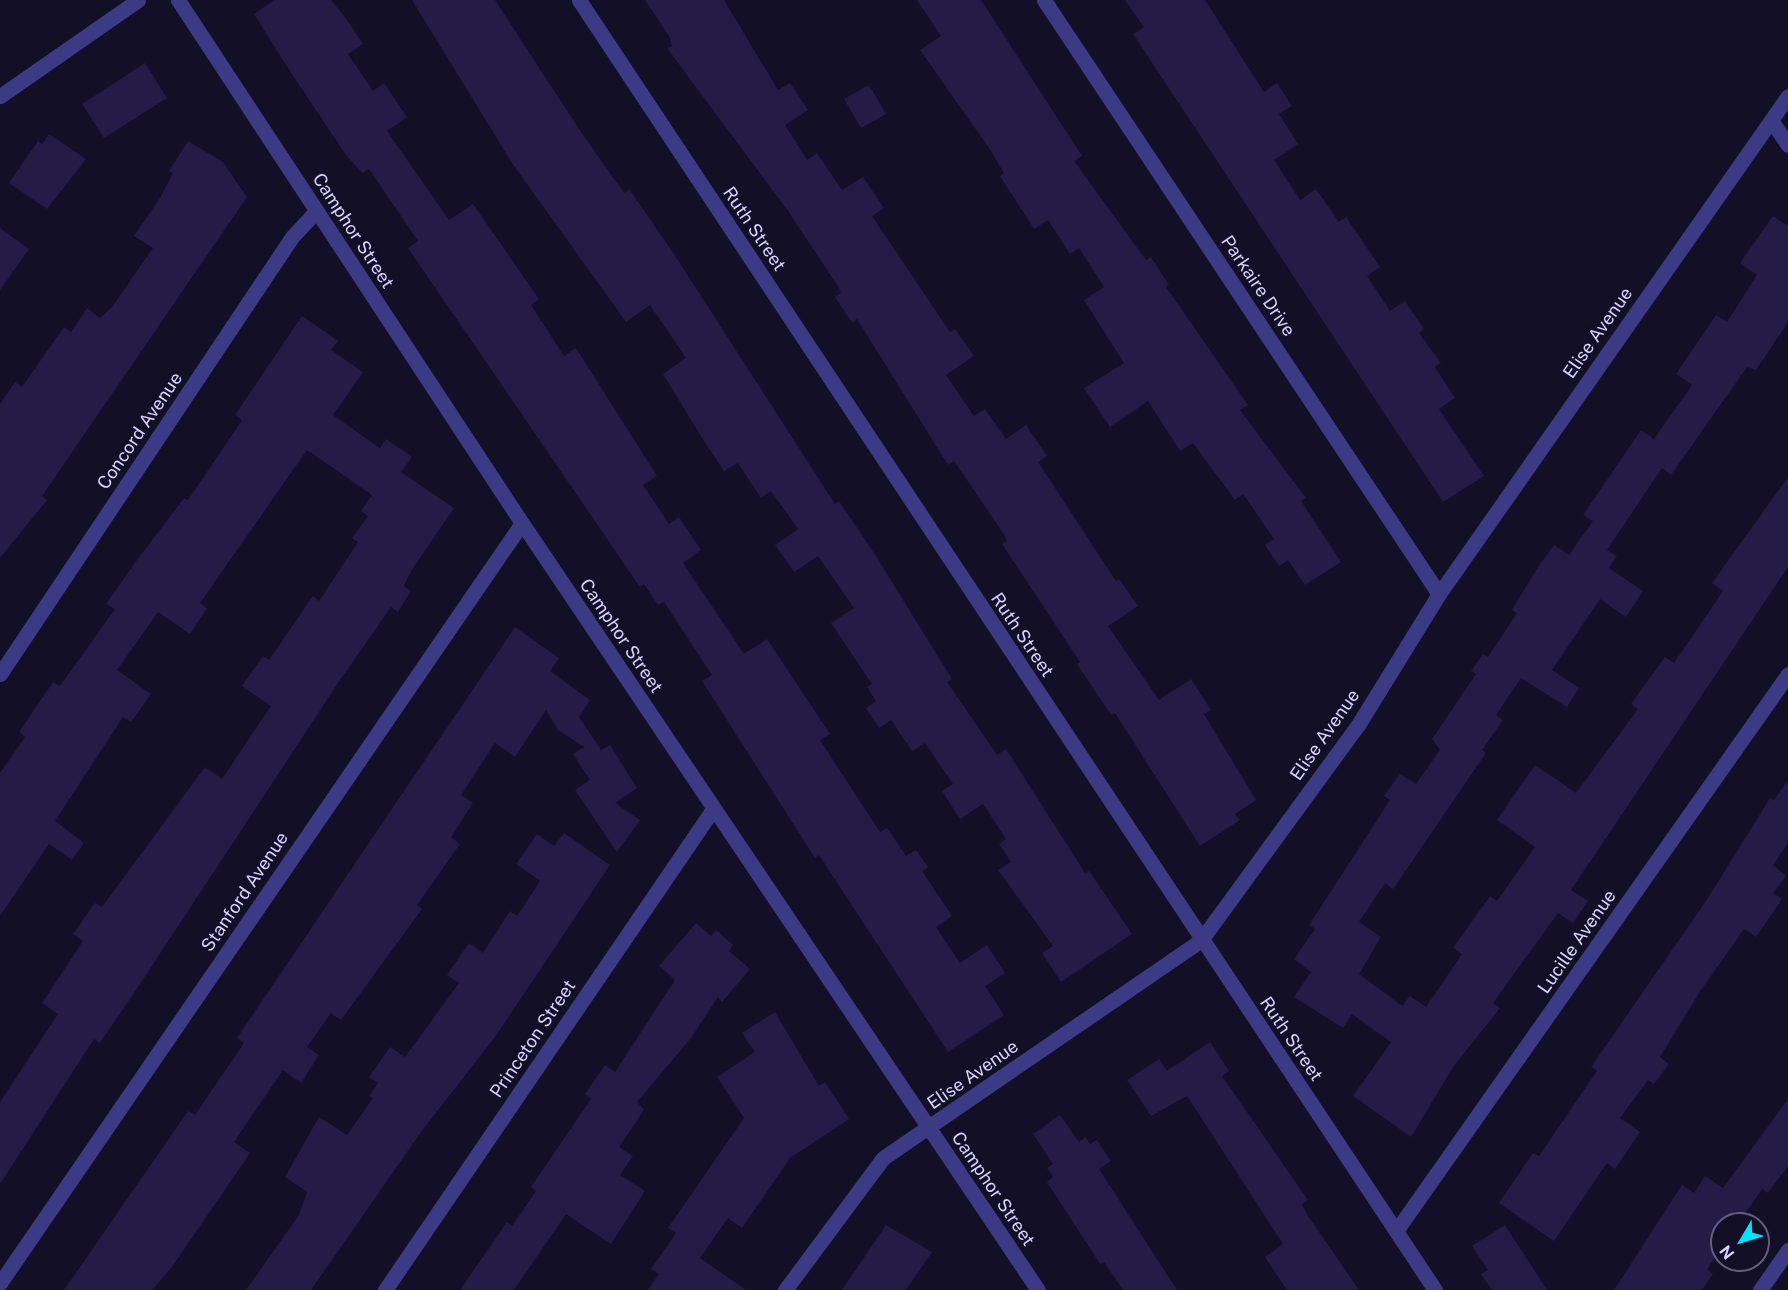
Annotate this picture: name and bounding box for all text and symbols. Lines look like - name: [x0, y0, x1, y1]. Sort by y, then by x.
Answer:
- street label: Camphor Street: [308, 169, 398, 293]
- street label: Ruth Street: [718, 183, 790, 275]
- street label: Parkaire Drive: [1216, 231, 1300, 341]
- street label: Elise Avenue: [1559, 283, 1637, 383]
- street label: Concord Avenue: [93, 368, 187, 494]
- street label: Camphor Street: [575, 575, 667, 697]
- street label: Ruth Street: [986, 589, 1058, 681]
- street label: Elise Avenue: [1286, 685, 1364, 785]
- street label: Stanford Avenue: [197, 828, 293, 956]
- street label: Lucille Avenue: [1533, 886, 1621, 998]
- street label: Princeton Street: [486, 976, 580, 1102]
- street label: Ruth Street: [1255, 993, 1327, 1085]
- street label: Elise Avenue: [923, 1036, 1023, 1114]
- street label: Camphor Street: [947, 1128, 1039, 1250]
- north arrow: [1710, 1212, 1770, 1272]
- text: N: [1716, 1241, 1738, 1263]

